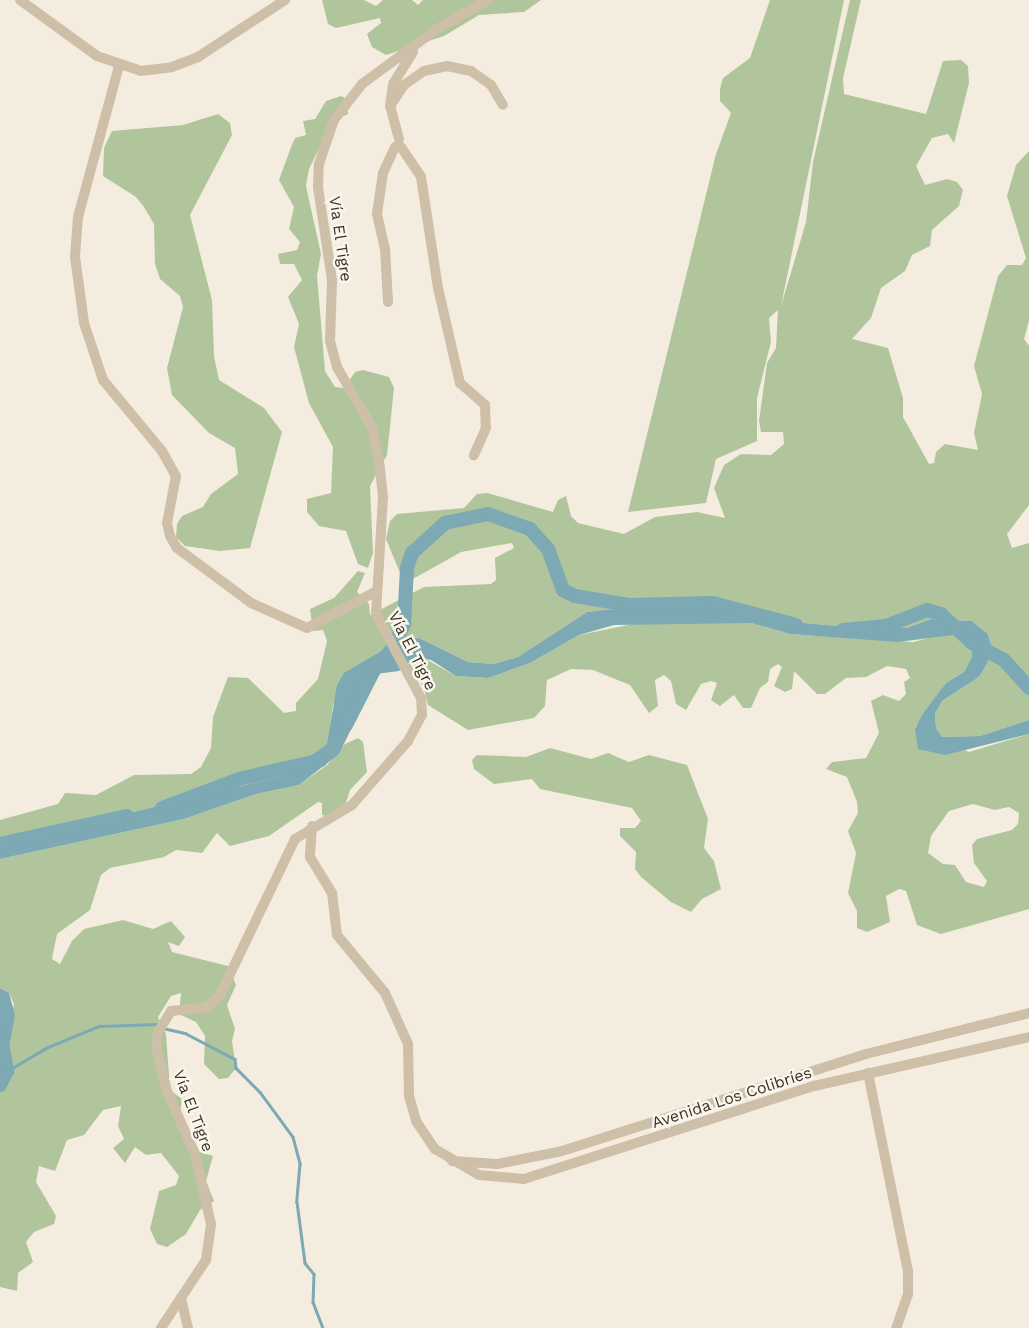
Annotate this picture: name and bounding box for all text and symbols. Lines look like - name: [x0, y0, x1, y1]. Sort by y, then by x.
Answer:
- street label: Vía El Tigre: [324, 194, 356, 284]
- street label: Vía El Tigre: [384, 608, 440, 694]
- street label: Avenida Los Colibríes: [649, 1063, 815, 1133]
- street label: Vía El Tigre: [168, 1067, 218, 1155]

